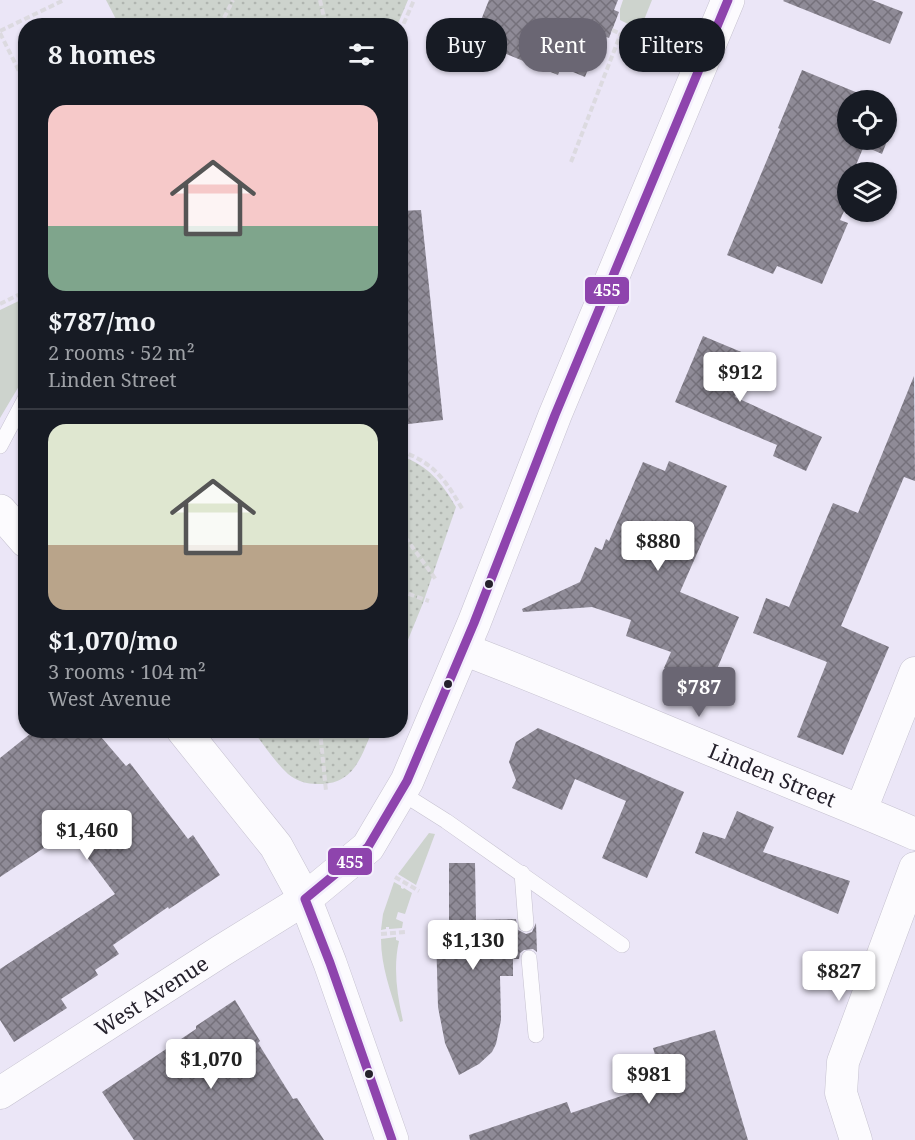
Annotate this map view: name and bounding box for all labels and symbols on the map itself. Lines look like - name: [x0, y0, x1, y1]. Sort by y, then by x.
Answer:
- line badge: 455: [584, 276, 630, 305]
- text: 455: [593, 279, 621, 301]
- pin: $912: [704, 352, 776, 403]
- pin: $880: [622, 521, 694, 572]
- unlabelled marker: [483, 578, 495, 590]
- pin: $787: [663, 667, 735, 718]
- unlabelled marker: [442, 678, 454, 690]
- street label: Linden Street: [704, 736, 840, 813]
- pin: $1,460: [38, 810, 136, 861]
- line badge: 455: [327, 847, 373, 876]
- text: 455: [336, 851, 364, 873]
- pin: $1,130: [424, 920, 522, 971]
- street label: West Avenue: [89, 949, 213, 1042]
- pin: $827: [803, 951, 875, 1002]
- pin: $1,070: [162, 1039, 260, 1090]
- pin: $981: [613, 1054, 685, 1105]
- unlabelled marker: [363, 1068, 375, 1080]

